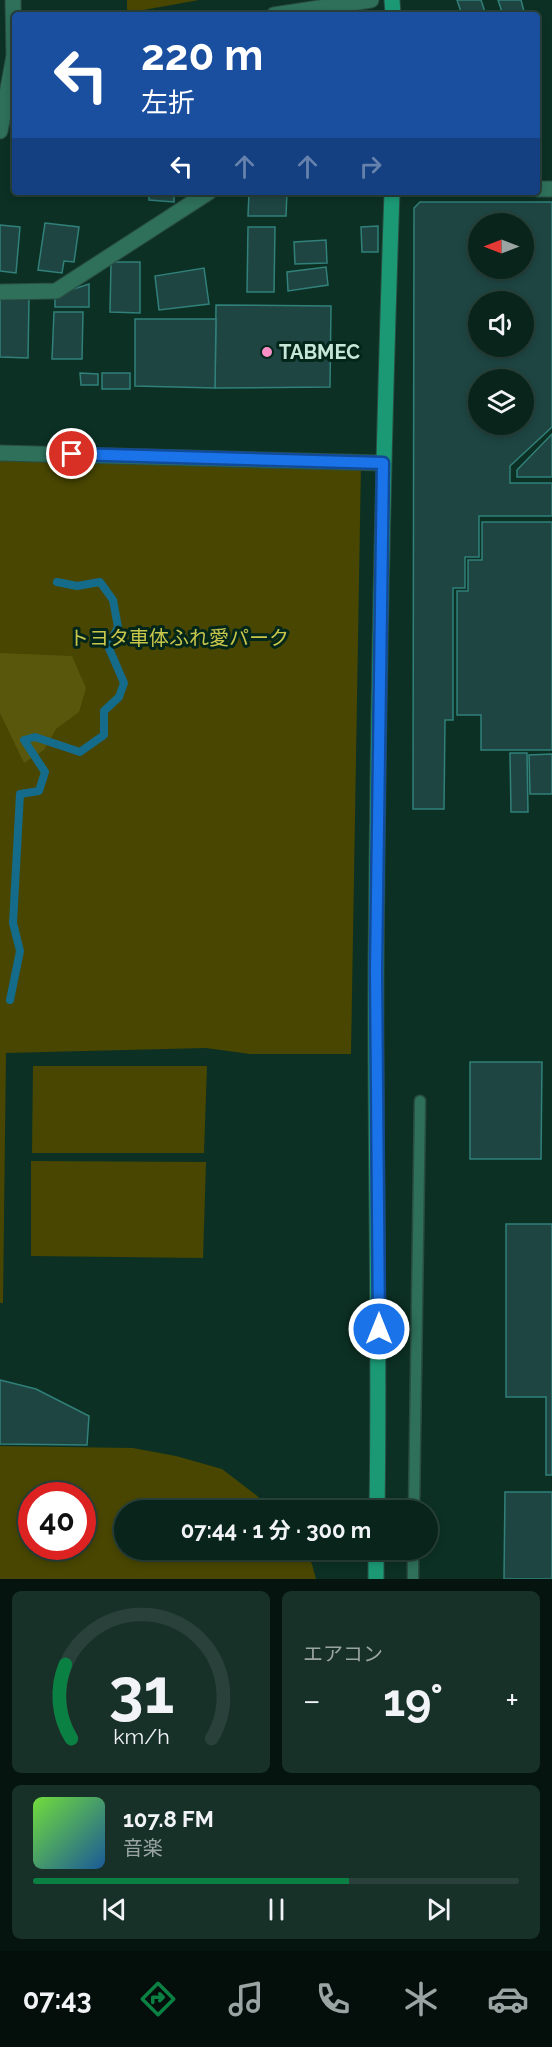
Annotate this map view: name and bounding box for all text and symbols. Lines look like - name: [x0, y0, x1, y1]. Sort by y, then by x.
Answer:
- text: 220 m: [141, 31, 263, 80]
- icon: left: [42, 36, 120, 114]
- text: 左折: [141, 87, 195, 118]
- icon: left: [165, 150, 198, 183]
- icon: ahead: [228, 150, 261, 183]
- icon: ahead: [291, 150, 324, 183]
- icon: right: [354, 150, 387, 183]
- north arrow: [468, 213, 534, 279]
- map controls: [468, 213, 534, 435]
- button: sound: [468, 291, 534, 357]
- place label: TABMEC: [279, 340, 360, 364]
- marker: TABMEC: [260, 345, 274, 359]
- button: layers: [468, 369, 534, 435]
- pin: [46, 428, 97, 479]
- icon: arrive: [55, 437, 88, 470]
- park label: トヨタ車体ふれ愛パーク: [69, 626, 289, 650]
- position arrow: [347, 1297, 411, 1361]
- speed limit sign: 40: [18, 1482, 96, 1560]
- text: 07:44 · 1 分 · 300 m: [181, 1517, 371, 1543]
- text: エアコン: [303, 1642, 383, 1666]
- text: 31: [108, 1654, 174, 1728]
- text: 19°: [383, 1674, 443, 1727]
- text: −: [303, 1681, 321, 1720]
- text: +: [505, 1681, 519, 1720]
- text: km/h: [113, 1724, 169, 1749]
- text: 107.8 FM: [123, 1806, 214, 1832]
- text: 音楽: [123, 1836, 163, 1860]
- icon: previous: [98, 1893, 131, 1926]
- icon: pause: [260, 1893, 293, 1926]
- icon: next: [422, 1893, 455, 1926]
- icon: directions: [137, 1978, 179, 2020]
- icon: music: [225, 1978, 267, 2020]
- icon: phone: [312, 1978, 354, 2020]
- icon: climate: [400, 1978, 442, 2020]
- icon: car: [487, 1978, 529, 2020]
- text: 07:43: [23, 1984, 92, 2015]

